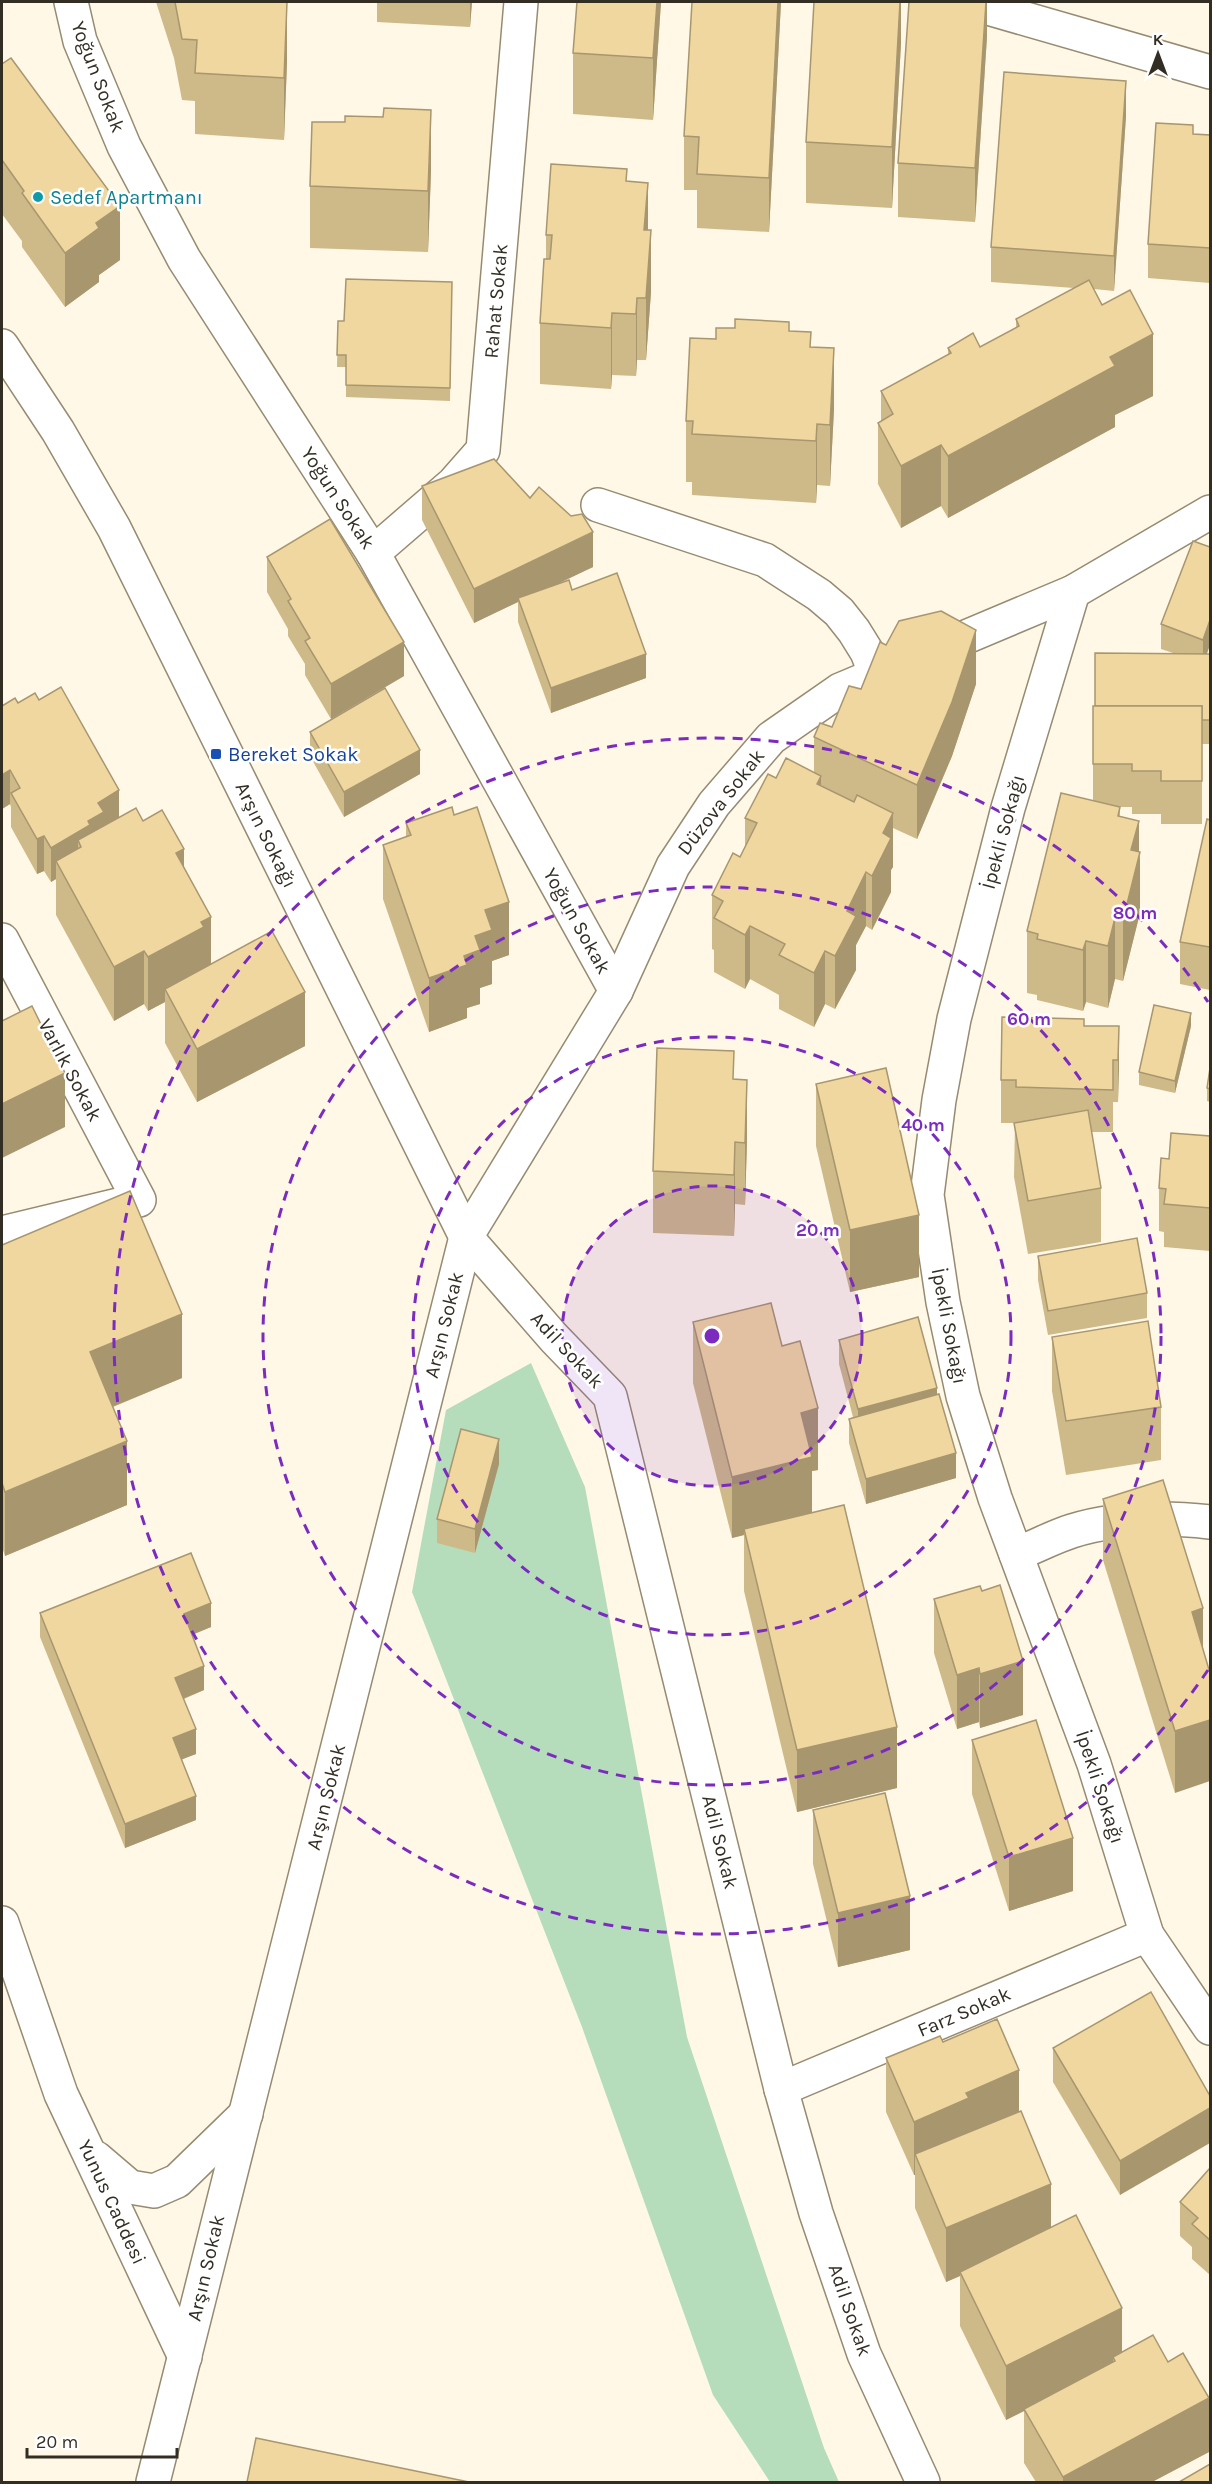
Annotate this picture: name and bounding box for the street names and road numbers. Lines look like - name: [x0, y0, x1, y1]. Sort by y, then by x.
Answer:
- street label: Yoğun Sokak: [66, 18, 130, 136]
- street label: Rahat Sokak: [480, 243, 512, 359]
- street label: Yoğun Sokak: [296, 443, 380, 553]
- street label: Düzova Sokak: [672, 744, 770, 860]
- street label: İpekli Sokağı: [977, 772, 1029, 892]
- street label: Arşın Sokağı: [231, 778, 301, 892]
- street label: Yoğun Sokak: [538, 864, 616, 978]
- street label: Varlık Sokak: [33, 1015, 107, 1125]
- street label: İpekli Sokağı: [926, 1266, 972, 1386]
- street label: Arşın Sokak: [420, 1270, 468, 1380]
- street label: Adil Sokak: [526, 1307, 608, 1393]
- street label: İpekli Sokağı: [1071, 1727, 1129, 1847]
- street label: Arşın Sokak: [302, 1742, 350, 1852]
- street label: Adil Sokak: [697, 1793, 743, 1891]
- street label: Farz Sokak: [914, 1982, 1014, 2042]
- street label: Yunus Caddesi: [73, 2136, 151, 2268]
- street label: Arşın Sokak: [183, 2213, 229, 2323]
- street label: Adil Sokak: [823, 2261, 877, 2359]

